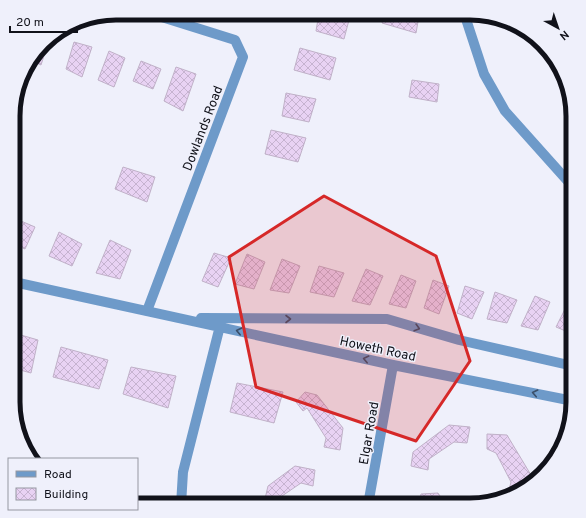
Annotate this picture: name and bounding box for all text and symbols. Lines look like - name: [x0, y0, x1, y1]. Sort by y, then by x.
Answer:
- scale bar: [10, 8, 77, 34]
- north arrow: [538, 8, 578, 48]
- text: 20 m: [16, 15, 44, 31]
- text: N: [556, 27, 571, 43]
- street label: Dowlands Road: [180, 84, 227, 173]
- one-way arrow: [285, 315, 291, 323]
- one-way arrow: [413, 323, 420, 332]
- one-way arrow: [236, 327, 242, 335]
- street label: Howeth Road: [338, 334, 417, 366]
- one-way arrow: [363, 355, 369, 363]
- one-way arrow: [532, 389, 538, 397]
- street label: Elgar Road: [357, 401, 383, 466]
- legend: [8, 458, 138, 510]
- text: Road: [44, 467, 72, 483]
- text: Building: [44, 487, 88, 503]

